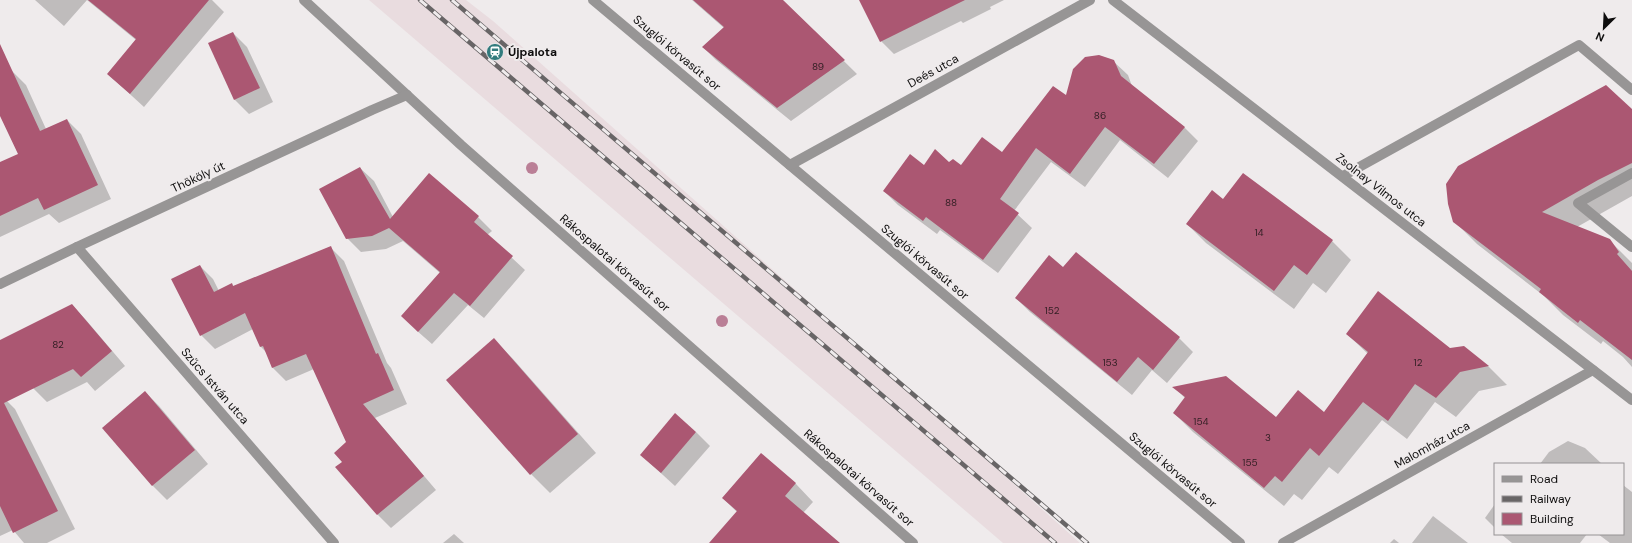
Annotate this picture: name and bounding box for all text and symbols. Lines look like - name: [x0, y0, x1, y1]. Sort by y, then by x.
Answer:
- north arrow: [1584, 8, 1624, 48]
- street label: Szuglói körvasút sor: [630, 12, 725, 95]
- text: N: [1593, 29, 1606, 45]
- station icon: Újpalota: [485, 42, 505, 62]
- place label: Újpalota: [508, 44, 557, 60]
- street label: Deés utca: [905, 50, 961, 92]
- house number: 89: [812, 60, 824, 73]
- house number: 86: [1094, 109, 1106, 122]
- street label: Zsolnay Vilmos utca: [1332, 150, 1430, 230]
- street label: Thököly út: [169, 157, 228, 196]
- house number: 88: [945, 196, 957, 209]
- street label: Rákospalotai körvasút sor: [556, 211, 674, 316]
- street label: Szuglói körvasút sor: [878, 221, 973, 304]
- house number: 14: [1254, 226, 1264, 239]
- house number: 152: [1045, 304, 1060, 317]
- house number: 82: [52, 338, 64, 351]
- street label: Szűcs István utca: [177, 344, 253, 428]
- house number: 153: [1102, 356, 1118, 369]
- house number: 12: [1414, 356, 1423, 369]
- house number: 154: [1193, 415, 1209, 428]
- street label: Malomház utca: [1391, 418, 1473, 472]
- street label: Rákospalotai körvasút sor: [800, 426, 918, 531]
- street label: Szuglói körvasút sor: [1126, 429, 1221, 512]
- house number: 3: [1265, 431, 1271, 444]
- house number: 155: [1242, 456, 1258, 469]
- legend: [1494, 463, 1624, 535]
- text: Road: [1530, 471, 1558, 487]
- text: Railway: [1530, 491, 1571, 507]
- text: Building: [1530, 511, 1574, 527]

